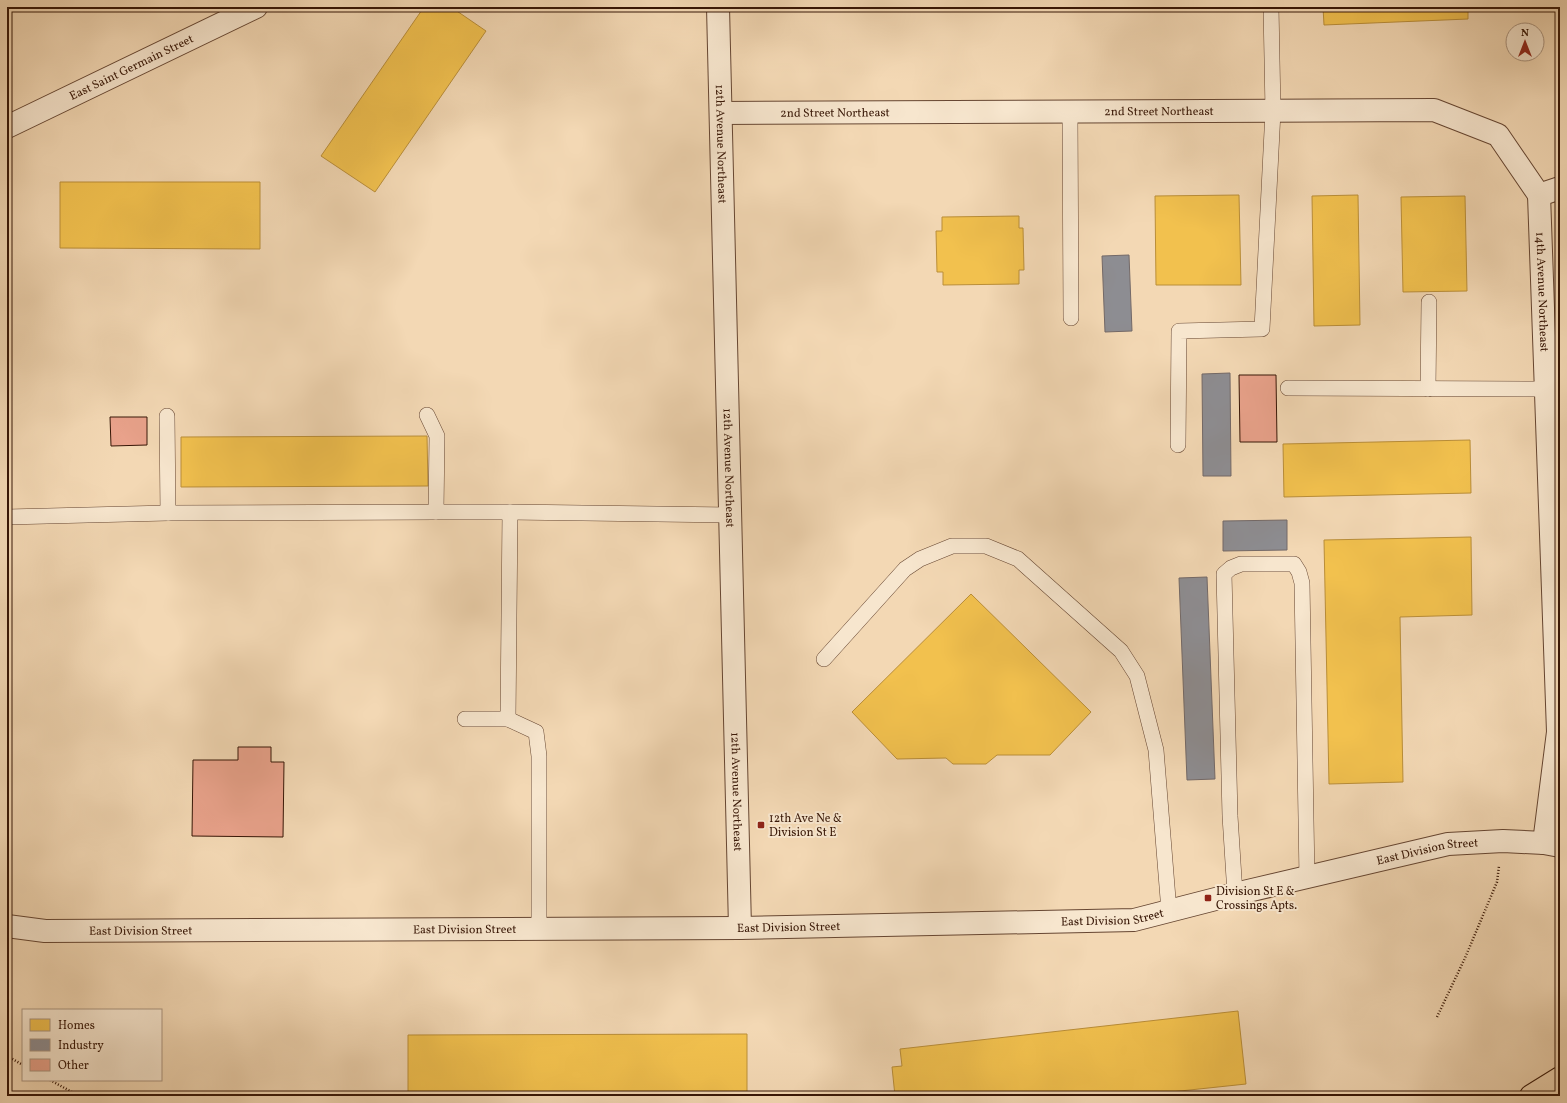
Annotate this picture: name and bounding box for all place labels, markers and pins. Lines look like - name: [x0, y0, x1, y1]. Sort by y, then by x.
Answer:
- place label: 12th Ave Ne & Division St E: [769, 811, 842, 841]
- marker: 12th Ave Ne & Division St E: [756, 820, 766, 830]
- place label: Division St E & Crossings Apts.: [1216, 884, 1297, 914]
- marker: Division St E & Crossings Apts.: [1203, 893, 1213, 903]

